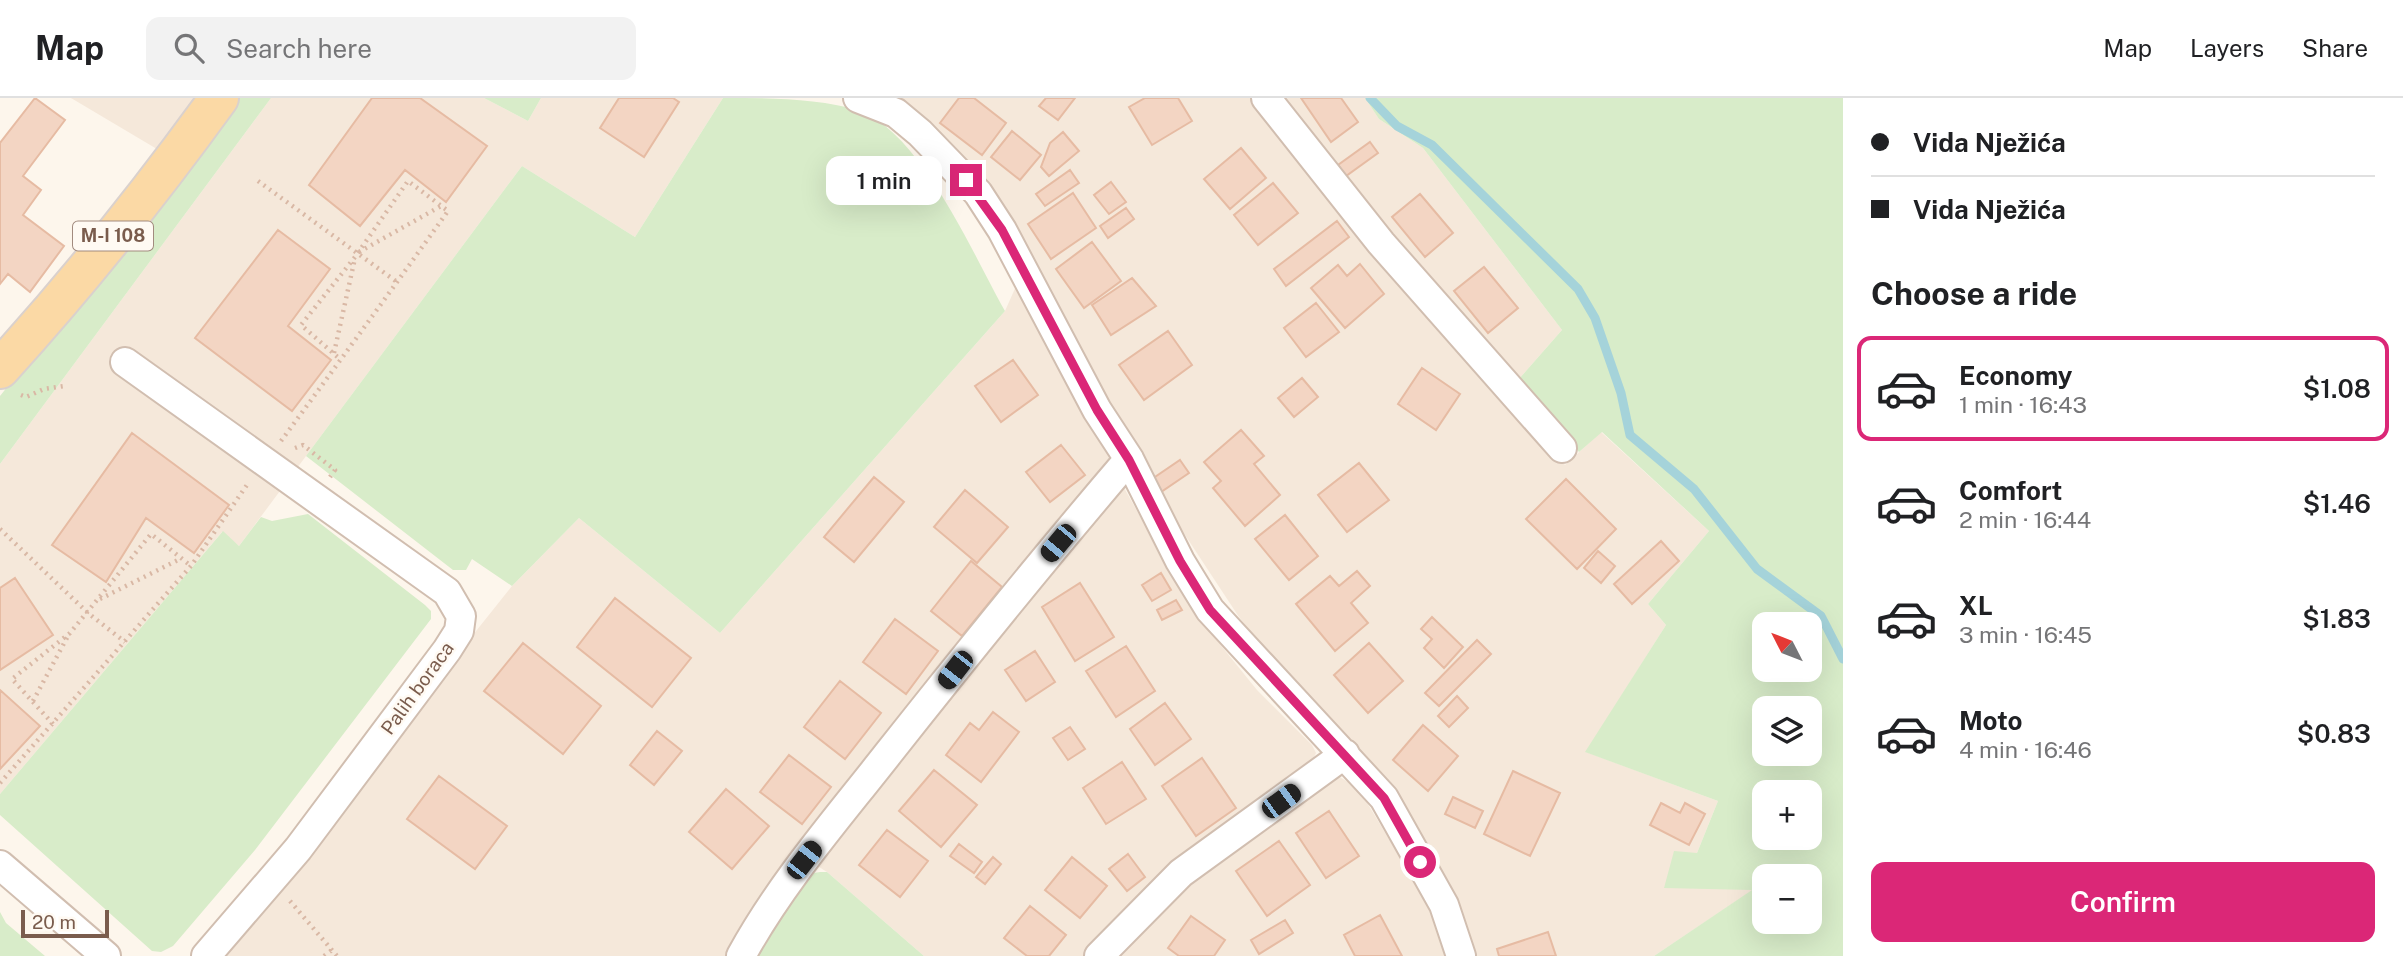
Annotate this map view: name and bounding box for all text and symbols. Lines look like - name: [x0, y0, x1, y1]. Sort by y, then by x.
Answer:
- search box: [146, 17, 636, 80]
- text: Map: [35, 29, 104, 67]
- icon: search: [170, 29, 208, 67]
- text: Search here: [226, 33, 372, 64]
- text: Map: [2103, 34, 2152, 62]
- text: Layers: [2190, 34, 2264, 62]
- text: Share: [2302, 34, 2368, 62]
- text: Vida Nježića: [1913, 127, 2066, 158]
- callout: 1 min: [826, 155, 942, 204]
- route end: [950, 164, 982, 196]
- text: 1 min: [857, 167, 911, 194]
- text: Vida Nježića: [1913, 194, 2066, 225]
- road number: M-I 108: [73, 222, 153, 251]
- text: Choose a ride: [1871, 275, 2077, 312]
- icon: car: [1875, 357, 1938, 420]
- text: Economy: [1959, 360, 2072, 391]
- text: $1.08: [2303, 373, 2371, 404]
- text: 1 min · 16:43: [1959, 391, 2087, 418]
- icon: car: [1875, 472, 1938, 535]
- text: Comfort: [1959, 475, 2062, 506]
- text: $1.46: [2303, 488, 2371, 519]
- text: 2 min · 16:44: [1959, 506, 2091, 533]
- car: [1037, 520, 1080, 566]
- icon: car: [1875, 587, 1938, 650]
- text: XL: [1959, 590, 1993, 621]
- text: $1.83: [2302, 603, 2371, 634]
- north arrow: [1752, 612, 1822, 682]
- map controls: [1752, 612, 1822, 934]
- text: 3 min · 16:45: [1959, 621, 2092, 648]
- street label: Palih boraca: [376, 637, 458, 739]
- car: [934, 647, 977, 693]
- button: layers: [1752, 696, 1822, 766]
- icon: car: [1875, 702, 1938, 765]
- text: Moto: [1959, 705, 2022, 736]
- text: $0.83: [2297, 718, 2371, 749]
- text: 4 min · 16:46: [1959, 736, 2092, 763]
- car: [1258, 780, 1305, 822]
- button: +: [1752, 780, 1822, 850]
- car: [783, 837, 826, 883]
- route start: [1404, 846, 1436, 878]
- button: Confirm: [1871, 862, 2375, 942]
- button: −: [1752, 864, 1822, 934]
- scale bar: [21, 907, 108, 939]
- text: 20 m: [32, 911, 76, 933]

